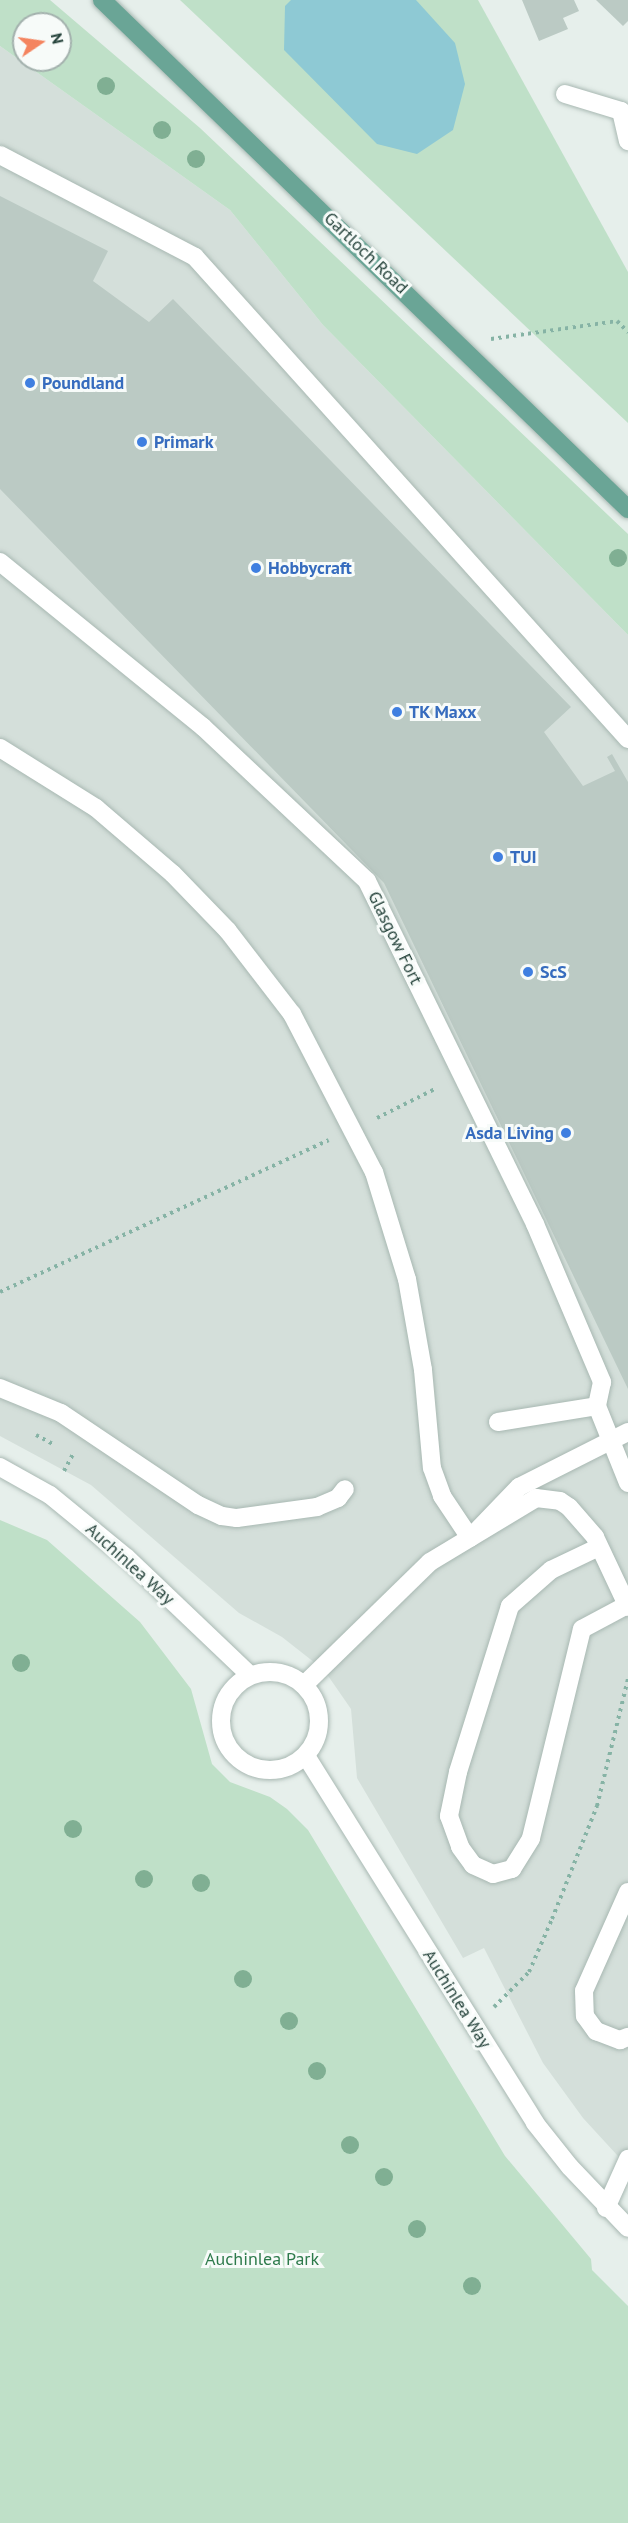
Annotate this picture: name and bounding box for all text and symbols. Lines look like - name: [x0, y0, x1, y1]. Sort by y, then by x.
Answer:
- north arrow: [12, 12, 72, 72]
- text: N: [47, 31, 69, 46]
- street label: Gartloch Road: [319, 208, 413, 298]
- place label: Poundland: [42, 372, 124, 394]
- marker: Poundland: [23, 376, 37, 390]
- place label: Primark: [154, 431, 214, 453]
- marker: Primark: [135, 435, 149, 449]
- place label: Hobbycraft: [268, 557, 352, 579]
- marker: Hobbycraft: [249, 561, 263, 575]
- place label: TK Maxx: [409, 701, 477, 723]
- marker: TK Maxx: [390, 705, 404, 719]
- place label: TUI: [510, 846, 537, 868]
- marker: TUI: [491, 850, 505, 864]
- street label: Glasgow Fort: [363, 888, 427, 988]
- place label: ScS: [540, 961, 567, 983]
- marker: ScS: [521, 965, 535, 979]
- place label: Asda Living: [465, 1122, 554, 1144]
- marker: Asda Living: [559, 1126, 573, 1140]
- street label: Auchinlea Way: [81, 1518, 179, 1610]
- street label: Auchinlea Way: [418, 1946, 496, 2052]
- park label: Auchinlea Park: [205, 2248, 319, 2270]

